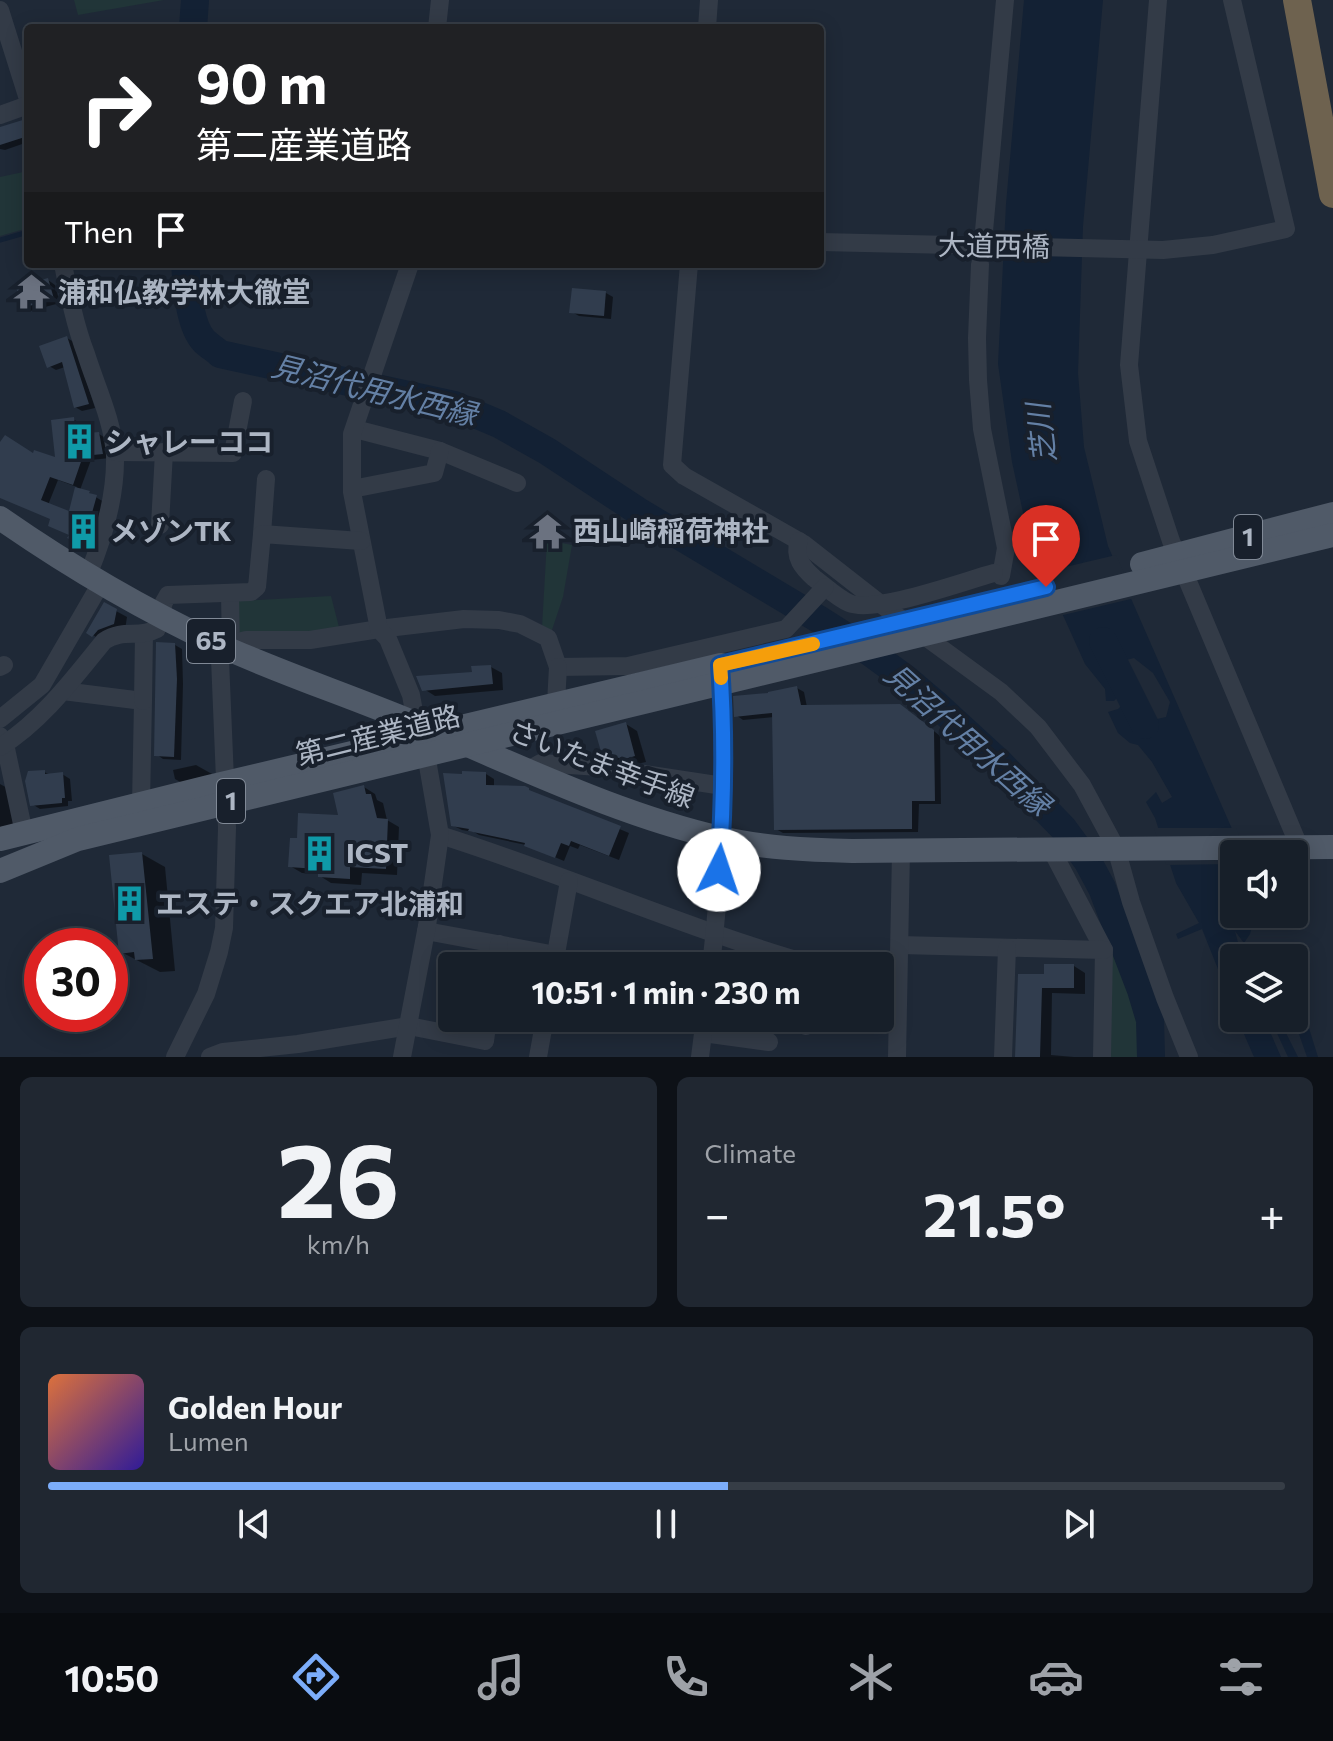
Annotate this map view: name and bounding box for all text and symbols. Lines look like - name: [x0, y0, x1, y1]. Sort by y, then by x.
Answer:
- text: 90 m: [196, 47, 327, 116]
- icon: right: [64, 56, 168, 160]
- text: 第二産業道路: [196, 121, 412, 165]
- icon: arrive: [149, 208, 193, 252]
- text: Then: [64, 212, 133, 249]
- street label: 大道西橋: [938, 227, 1050, 263]
- temple icon: 浦和仏教学林大徹堂: [13, 273, 51, 311]
- place label: 浦和仏教学林大徹堂: [58, 274, 310, 308]
- water label: 見沼代用水西縁: [268, 345, 484, 433]
- water label: 芝川: [1017, 398, 1062, 465]
- building icon: シャレーココ: [60, 423, 98, 461]
- place label: シャレーココ: [105, 424, 273, 458]
- pin: [1012, 505, 1080, 587]
- building icon: メゾンTK: [65, 512, 103, 550]
- temple icon: 西山崎稲荷神社: [528, 512, 566, 550]
- place label: メゾンTK: [110, 513, 232, 547]
- place label: 西山崎稲荷神社: [573, 513, 769, 547]
- road number: 1: [1234, 515, 1262, 559]
- icon: arrive: [1024, 517, 1068, 561]
- road number: 65: [187, 619, 235, 663]
- water label: 見沼代用水西縁: [878, 654, 1061, 824]
- street label: 第二産業道路: [292, 697, 463, 771]
- street label: さいたま幸手線: [505, 712, 700, 814]
- road number: 1: [217, 779, 245, 823]
- position arrow: [677, 828, 761, 912]
- building icon: ICST: [301, 834, 339, 872]
- place label: ICST: [346, 835, 408, 869]
- map controls: [1220, 840, 1308, 1032]
- button: sound: [1220, 840, 1308, 928]
- building icon: エステ・スクエア北浦和: [111, 885, 149, 923]
- place label: エステ・スクエア北浦和: [156, 886, 464, 920]
- speed limit sign: 30: [24, 928, 128, 1032]
- button: layers: [1220, 944, 1308, 1032]
- text: 10:51 · 1 min · 230 m: [532, 973, 800, 1010]
- text: 26: [277, 1112, 400, 1239]
- text: Climate: [705, 1137, 796, 1168]
- text: 21.5°: [923, 1176, 1066, 1249]
- text: −: [705, 1186, 730, 1240]
- text: +: [1259, 1186, 1285, 1240]
- text: km/h: [307, 1228, 370, 1259]
- text: Golden Hour: [168, 1388, 342, 1425]
- text: Lumen: [168, 1425, 249, 1456]
- icon: previous: [232, 1502, 276, 1546]
- icon: pause: [644, 1502, 688, 1546]
- icon: next: [1057, 1502, 1101, 1546]
- icon: directions: [288, 1649, 344, 1705]
- icon: music: [473, 1649, 529, 1705]
- icon: phone: [658, 1649, 714, 1705]
- icon: climate: [843, 1649, 899, 1705]
- icon: car: [1028, 1649, 1084, 1705]
- icon: filters: [1213, 1649, 1269, 1705]
- text: 10:50: [64, 1655, 159, 1699]

